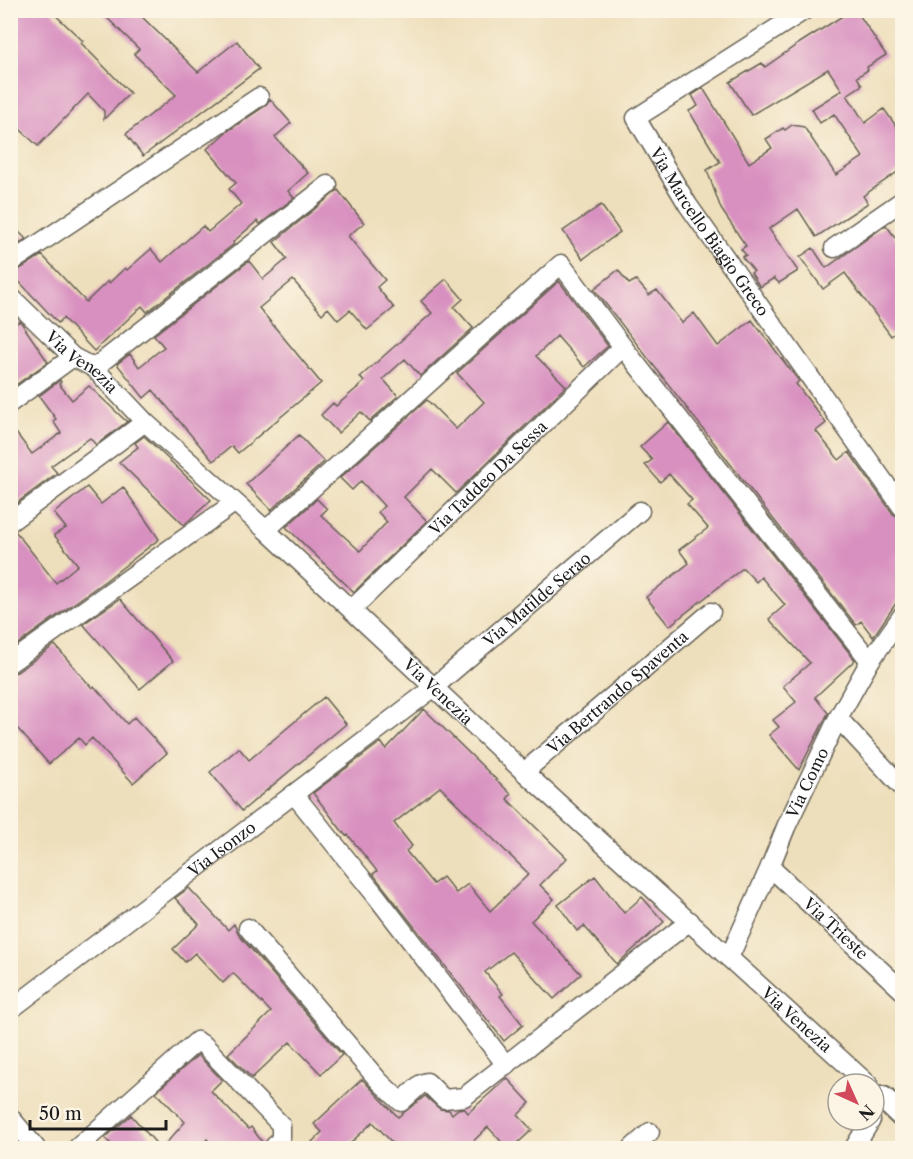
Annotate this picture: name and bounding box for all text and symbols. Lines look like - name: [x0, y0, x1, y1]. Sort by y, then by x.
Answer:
- street label: Via Marcello Biagio Greco: [645, 143, 774, 320]
- street label: Via Venezia: [41, 326, 123, 398]
- street label: Via Taddeo Da Sessa: [424, 416, 551, 540]
- street label: Via Matilde Serao: [478, 548, 595, 652]
- street label: Via Bertrando Spaventa: [542, 626, 692, 759]
- street label: Via Venezia: [399, 653, 478, 729]
- street label: Via Como: [781, 744, 833, 822]
- street label: Via Isonzo: [183, 817, 260, 882]
- street label: Via Trieste: [798, 893, 873, 964]
- street label: Via Venezia: [757, 982, 837, 1057]
- north arrow: [826, 1072, 886, 1132]
- scale bar: [30, 1093, 166, 1131]
- text: N: [855, 1101, 879, 1125]
- text: 50 m: [39, 1103, 82, 1125]

